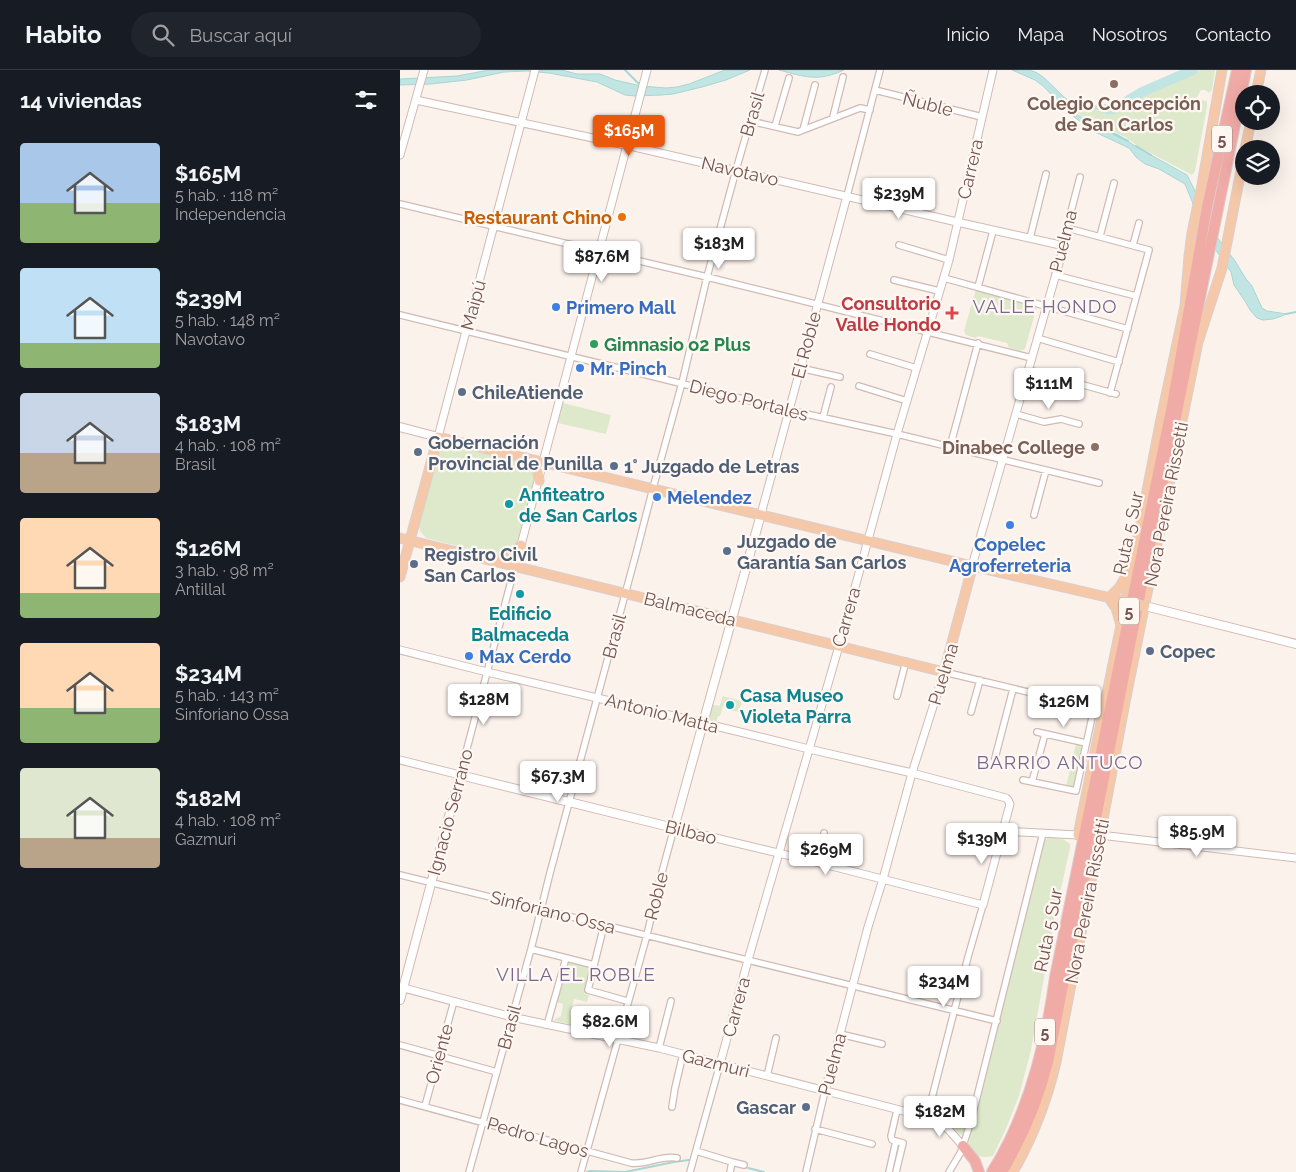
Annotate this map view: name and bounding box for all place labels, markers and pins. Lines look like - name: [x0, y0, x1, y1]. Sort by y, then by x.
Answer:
- marker: Colegio Concepción de San Carlos: [1108, 78, 1120, 90]
- place label: Colegio Concepción de San Carlos: [1027, 93, 1201, 135]
- pin: $165M: [594, 114, 664, 157]
- pin: $239M: [864, 178, 934, 220]
- place label: Restaurant Chino: [463, 207, 612, 228]
- marker: Restaurant Chino: [616, 211, 628, 223]
- pin: $183M: [684, 228, 754, 270]
- pin: $87.6M: [561, 240, 643, 283]
- place label: Consultorio Valle Hondo: [835, 293, 941, 335]
- place label: Primero Mall: [566, 297, 676, 318]
- marker: Primero Mall: [550, 301, 562, 313]
- marker: Consultorio Valle Hondo: [945, 306, 959, 320]
- place label: Gimnasio o2 Plus: [604, 334, 751, 355]
- marker: Gimnasio o2 Plus: [588, 338, 600, 350]
- place label: Mr. Pinch: [590, 358, 667, 379]
- marker: Mr. Pinch: [574, 362, 586, 374]
- pin: $111M: [1014, 368, 1084, 410]
- place label: ChileAtiende: [472, 382, 583, 403]
- marker: ChileAtiende: [456, 386, 468, 398]
- place label: Gobernación Provincial de Punilla: [428, 432, 603, 474]
- place label: Dinabec College: [942, 437, 1085, 458]
- marker: Dinabec College: [1089, 441, 1101, 453]
- marker: Gobernación Provincial de Punilla: [412, 446, 424, 458]
- place label: 1° Juzgado de Letras: [624, 456, 800, 477]
- marker: 1° Juzgado de Letras: [608, 460, 620, 472]
- place label: Anfiteatro de San Carlos: [519, 484, 637, 526]
- place label: Melendez: [667, 487, 752, 508]
- marker: Melendez: [651, 491, 663, 503]
- marker: Anfiteatro de San Carlos: [503, 498, 515, 510]
- marker: Copelec Agroferreteria: [1004, 519, 1016, 531]
- place label: Juzgado de Garantía San Carlos: [737, 531, 906, 573]
- place label: Copelec Agroferreteria: [949, 534, 1071, 576]
- place label: Registro Civil San Carlos: [424, 544, 538, 586]
- marker: Juzgado de Garantía San Carlos: [721, 545, 733, 557]
- marker: Registro Civil San Carlos: [408, 558, 420, 570]
- marker: Edificio Balmaceda: [514, 588, 526, 600]
- place label: Edificio Balmaceda: [471, 603, 569, 645]
- place label: Copec: [1160, 641, 1216, 662]
- marker: Copec: [1144, 645, 1156, 657]
- place label: Max Cerdo: [479, 646, 571, 667]
- marker: Max Cerdo: [463, 650, 475, 662]
- pin: $128M: [449, 684, 519, 726]
- place label: Casa Museo Violeta Parra: [740, 685, 851, 727]
- pin: $126M: [1029, 686, 1099, 728]
- marker: Casa Museo Violeta Parra: [724, 699, 736, 711]
- pin: $67.3M: [517, 760, 599, 803]
- pin: $85.9M: [1156, 816, 1238, 858]
- pin: $139M: [947, 822, 1017, 865]
- pin: $269M: [791, 834, 861, 876]
- pin: $234M: [909, 966, 979, 1008]
- pin: $82.6M: [569, 1006, 651, 1048]
- pin: $182M: [905, 1096, 975, 1138]
- place label: Gascar: [736, 1097, 796, 1118]
- marker: Gascar: [800, 1101, 812, 1113]

